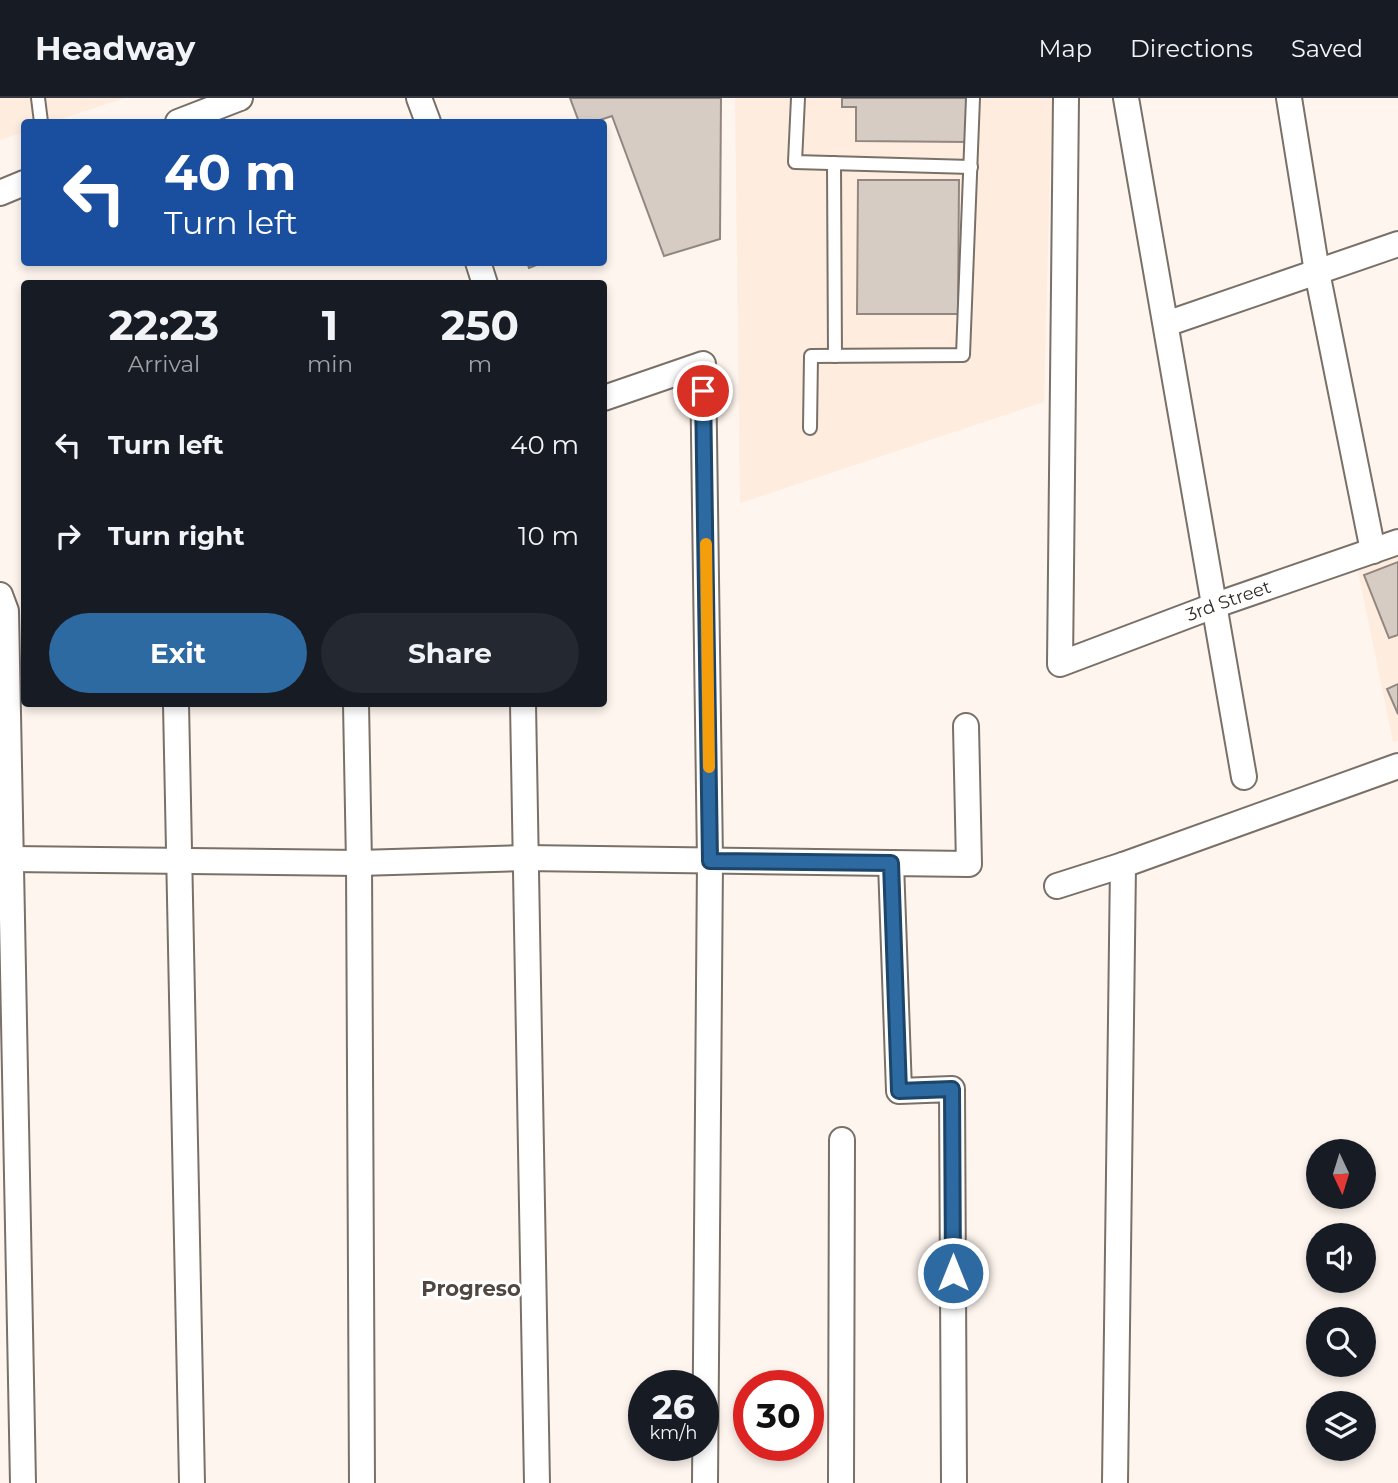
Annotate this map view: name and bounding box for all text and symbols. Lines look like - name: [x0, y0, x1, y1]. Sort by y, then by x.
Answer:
- text: Headway: [35, 28, 195, 68]
- text: Map: [1039, 34, 1092, 63]
- text: Directions: [1130, 34, 1253, 63]
- text: Saved: [1291, 34, 1363, 63]
- text: 40 m: [164, 143, 296, 202]
- icon: left: [49, 147, 140, 238]
- text: Turn left: [164, 203, 298, 242]
- text: 22:23: [109, 299, 219, 351]
- text: 1: [322, 299, 338, 351]
- text: 250: [441, 299, 519, 351]
- text: Arrival: [128, 350, 200, 378]
- text: min: [307, 350, 353, 378]
- text: m: [468, 350, 492, 378]
- pin: [673, 361, 733, 421]
- icon: arrive: [684, 372, 722, 410]
- icon: left: [49, 426, 87, 464]
- text: Turn left: [108, 429, 224, 461]
- text: 40 m: [510, 429, 579, 461]
- icon: right: [49, 517, 87, 555]
- text: Turn right: [108, 520, 244, 552]
- text: 10 m: [518, 520, 579, 552]
- street label: 3rd Street: [1183, 576, 1274, 626]
- button: Exit: [49, 613, 307, 693]
- button: Share: [321, 613, 579, 693]
- north arrow: [1306, 1139, 1376, 1209]
- map controls: [1306, 1139, 1376, 1461]
- button: sound: [1306, 1223, 1376, 1293]
- position arrow: [916, 1236, 990, 1310]
- district label: Progreso: [421, 1276, 521, 1301]
- button: search: [1306, 1307, 1376, 1377]
- speed limit sign: 30: [733, 1370, 824, 1461]
- text: 26: [652, 1385, 695, 1428]
- button: layers: [1306, 1391, 1376, 1461]
- text: km/h: [649, 1422, 698, 1444]

